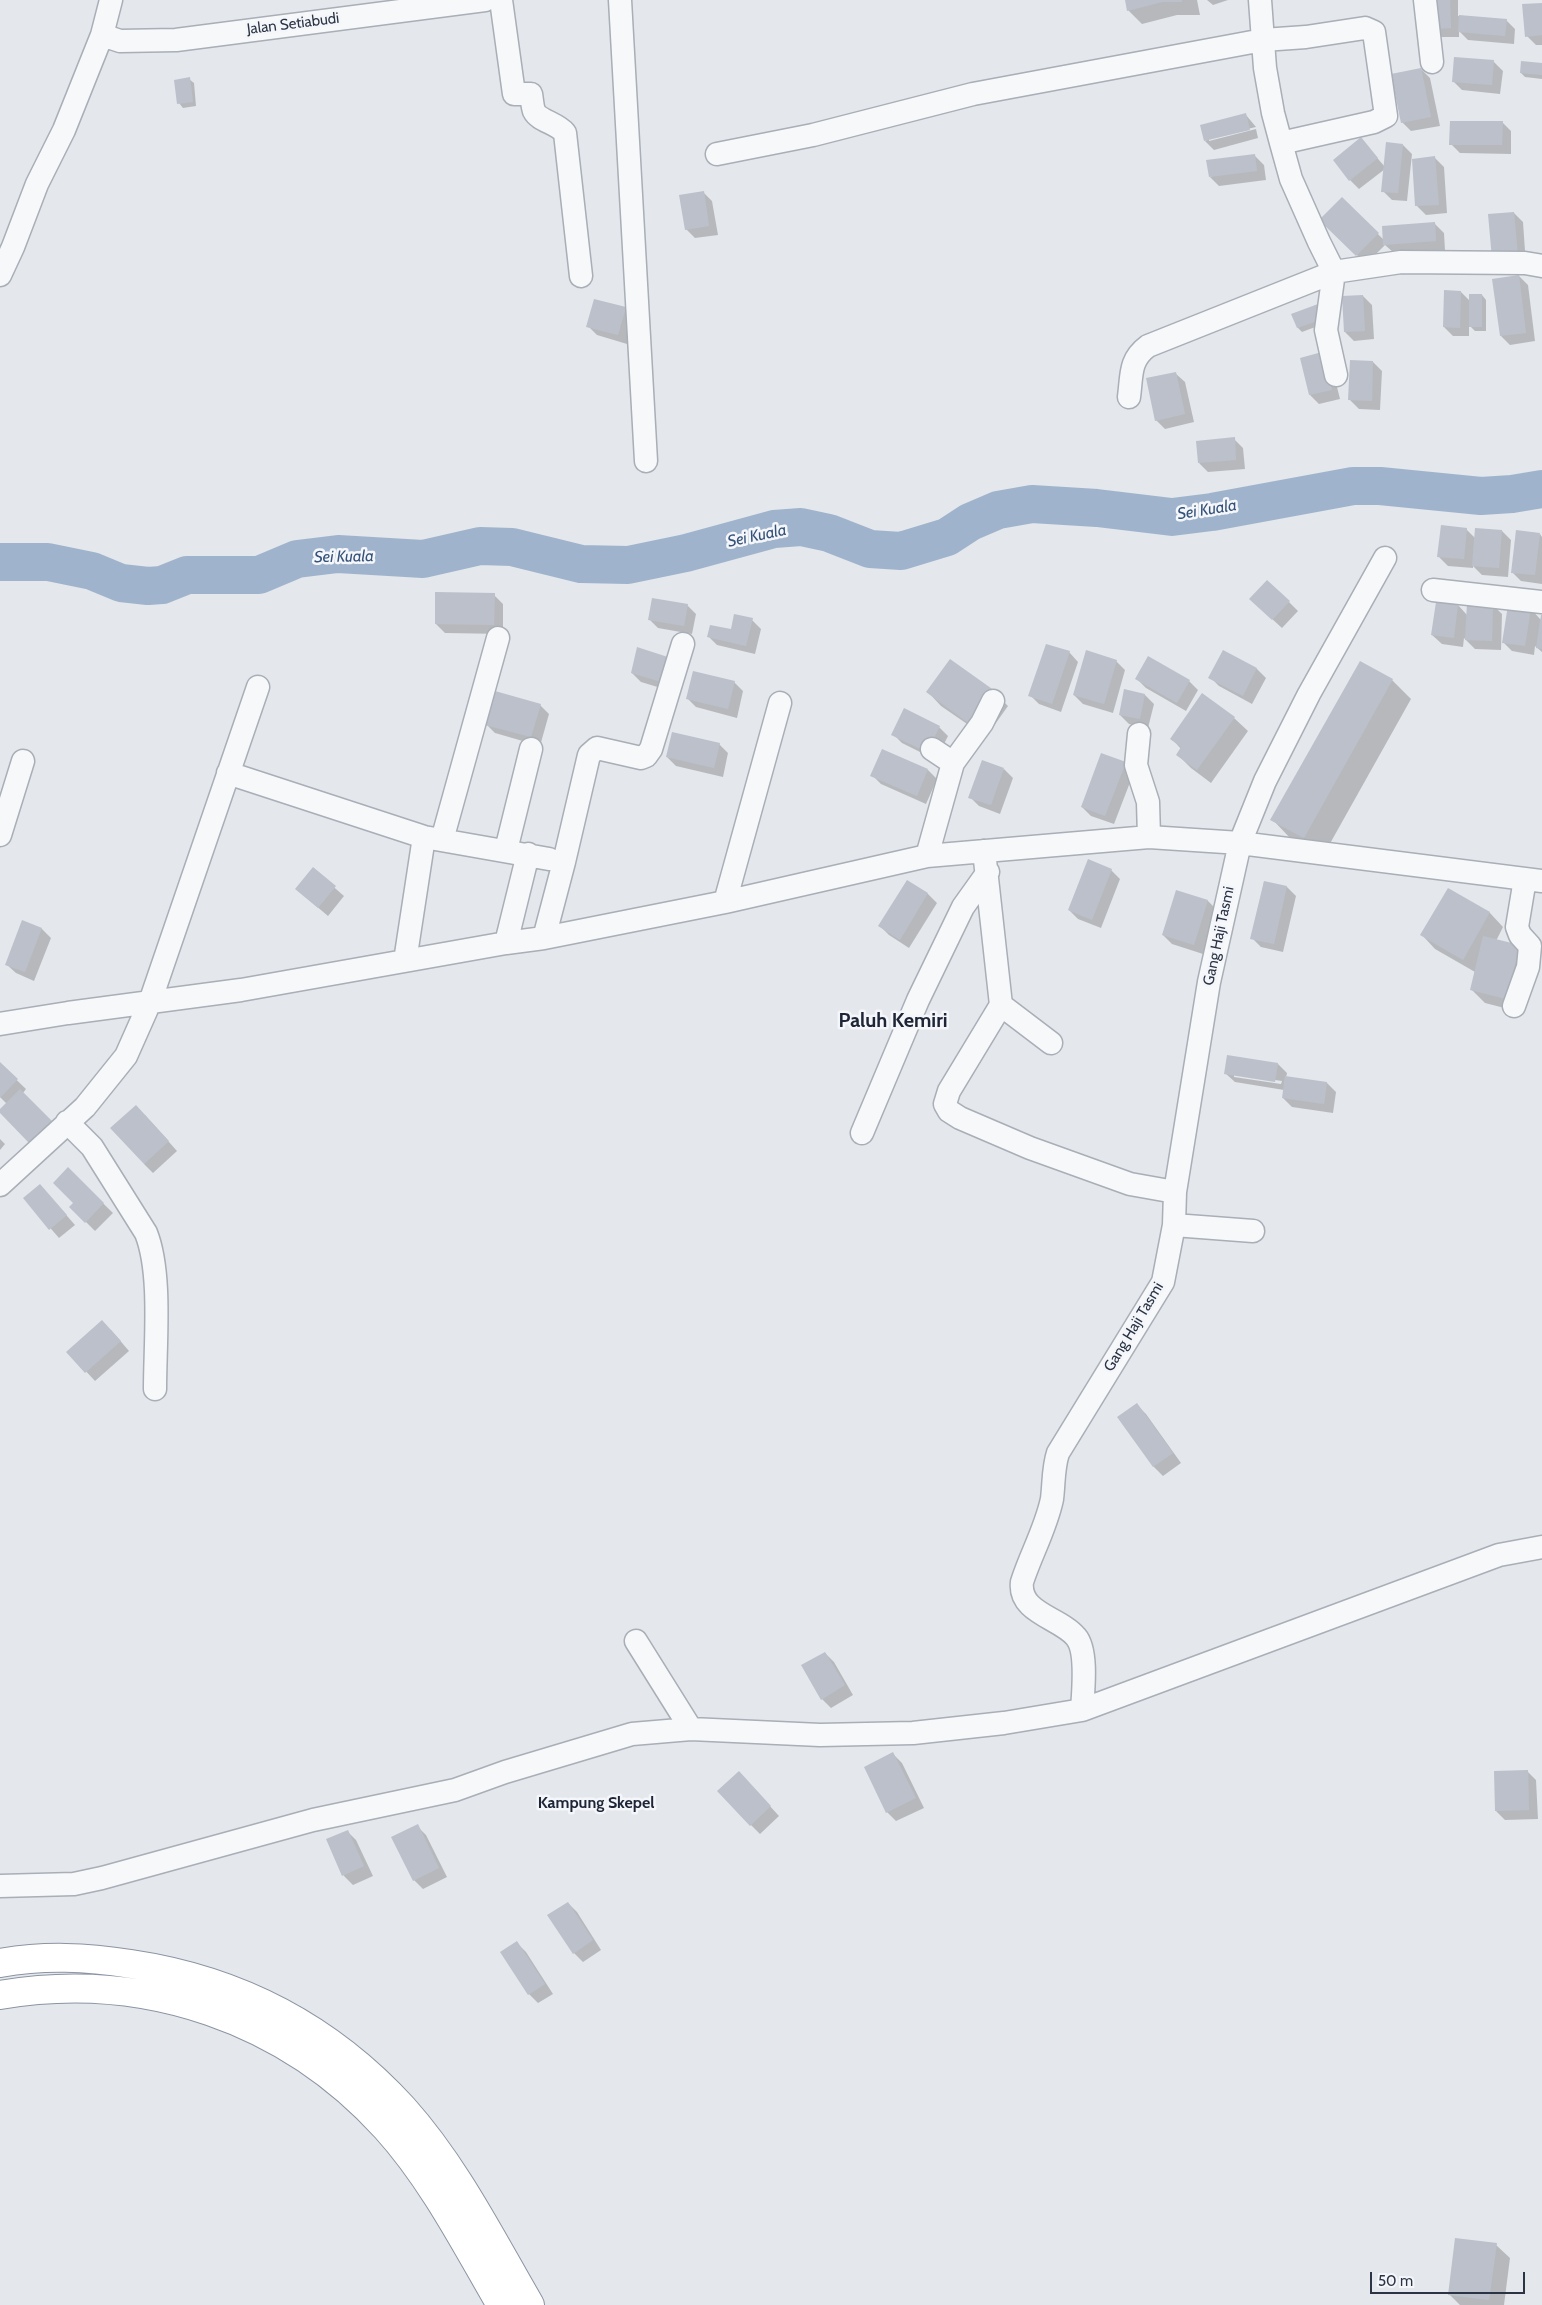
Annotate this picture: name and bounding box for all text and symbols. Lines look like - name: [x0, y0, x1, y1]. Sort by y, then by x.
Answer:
- street label: Jalan Setiabudi: [246, 9, 340, 39]
- water label: Sei Kuala: [1176, 496, 1238, 524]
- water label: Sei Kuala: [726, 520, 788, 552]
- water label: Sei Kuala: [314, 547, 374, 567]
- street label: Gang Haji Tasmi: [1200, 885, 1238, 987]
- district label: Paluh Kemiri: [838, 1009, 948, 1033]
- street label: Gang Haji Tasmi: [1100, 1279, 1168, 1375]
- district label: Kampung Skepel: [538, 1793, 654, 1813]
- scale bar: [1372, 2262, 1527, 2294]
- text: 50 m: [1378, 2272, 1413, 2290]

